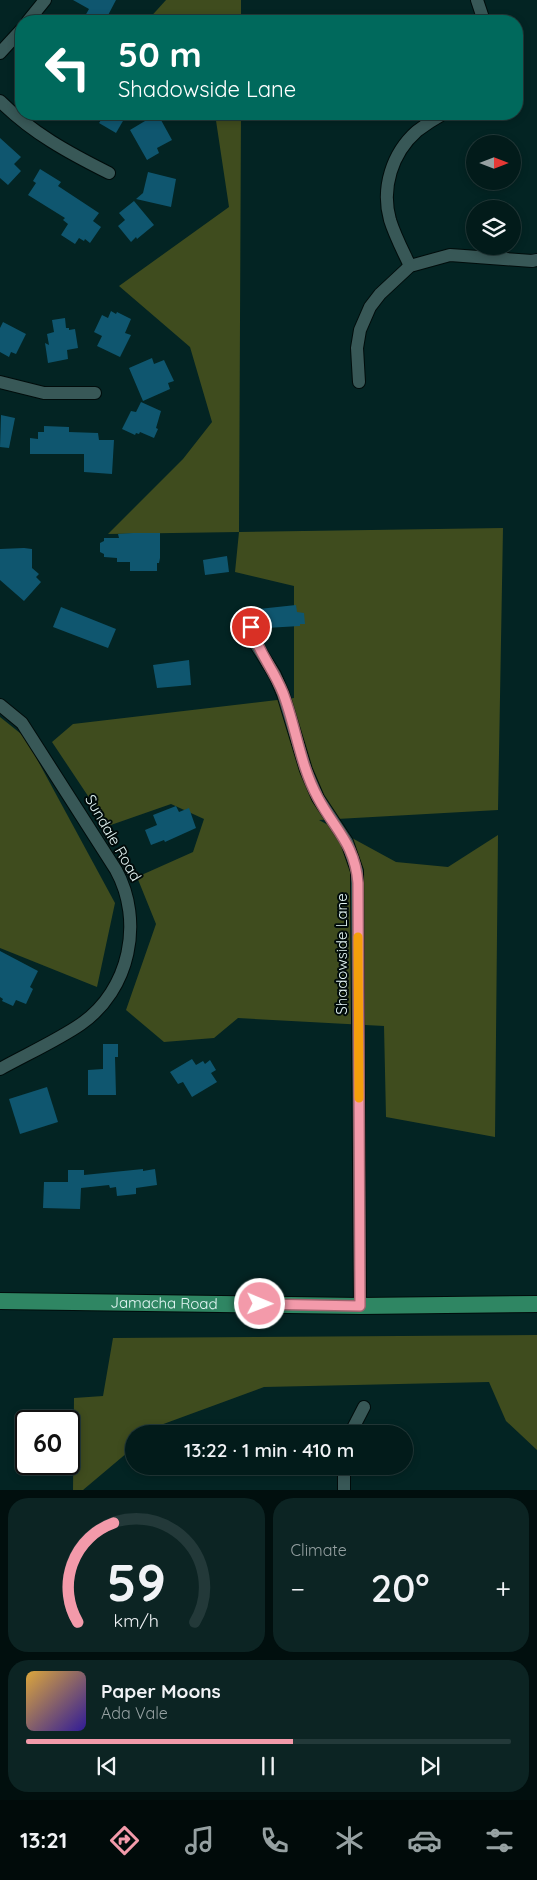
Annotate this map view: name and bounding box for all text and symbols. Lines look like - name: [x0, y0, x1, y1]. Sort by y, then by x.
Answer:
- text: 50 m: [118, 32, 202, 76]
- icon: left: [35, 35, 100, 100]
- text: Shadowside Lane: [118, 75, 296, 103]
- north arrow: [466, 135, 521, 190]
- map controls: [466, 135, 521, 255]
- button: layers: [466, 200, 521, 255]
- pin: [230, 606, 272, 648]
- icon: arrive: [237, 613, 265, 641]
- street label: Sundale Road: [81, 791, 146, 884]
- street label: Shadowside Lane: [332, 893, 351, 1015]
- position arrow: [233, 1277, 285, 1329]
- street label: Jamacha Road: [110, 1293, 218, 1313]
- speed limit sign: 60: [15, 1410, 80, 1475]
- text: 13:22 · 1 min · 410 m: [184, 1438, 354, 1462]
- text: Climate: [291, 1540, 347, 1560]
- text: 59: [107, 1549, 166, 1614]
- text: 20°: [371, 1564, 429, 1612]
- text: −: [291, 1571, 305, 1606]
- text: +: [495, 1571, 511, 1606]
- text: km/h: [114, 1609, 159, 1631]
- text: Paper Moons: [101, 1679, 221, 1703]
- text: Ada Vale: [101, 1703, 168, 1723]
- icon: previous: [93, 1752, 121, 1780]
- icon: pause: [254, 1752, 282, 1780]
- icon: next: [416, 1752, 444, 1780]
- icon: directions: [107, 1823, 142, 1858]
- icon: music: [182, 1823, 217, 1858]
- icon: phone: [257, 1823, 292, 1858]
- icon: climate: [332, 1823, 367, 1858]
- icon: car: [407, 1823, 442, 1858]
- icon: filters: [482, 1823, 517, 1858]
- text: 13:21: [20, 1826, 67, 1854]

